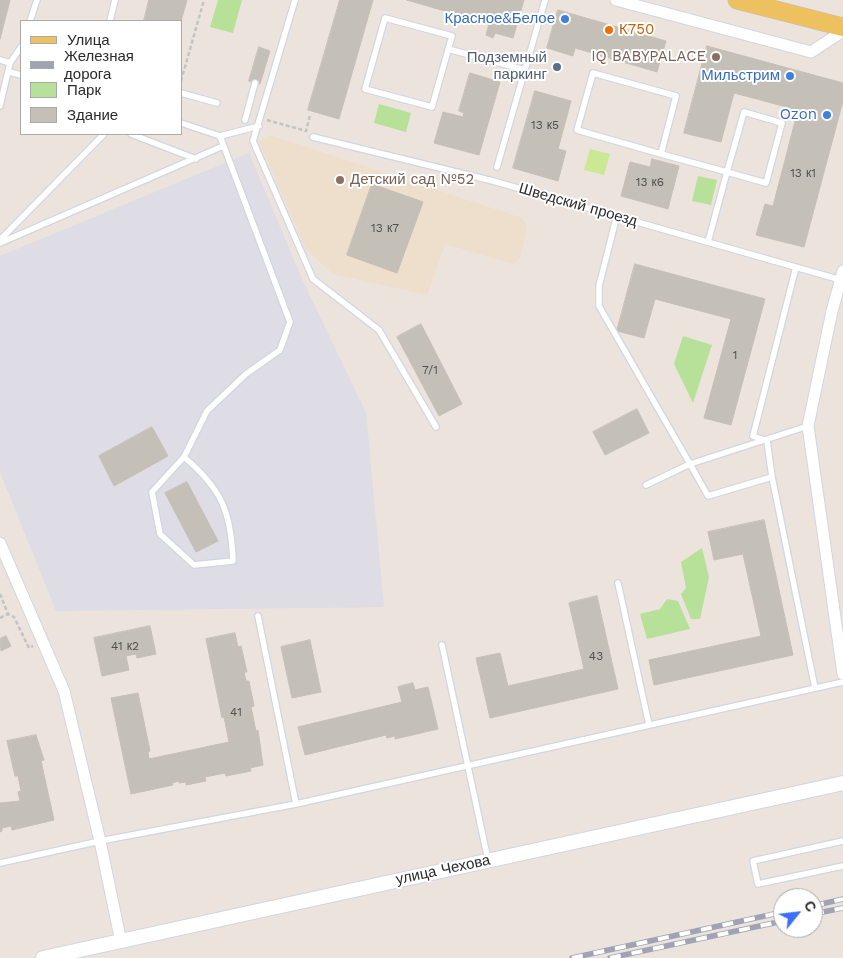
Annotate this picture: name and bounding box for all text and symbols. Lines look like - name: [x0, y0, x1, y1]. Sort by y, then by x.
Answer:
- place label: Красное&Белое: [444, 10, 555, 28]
- marker: Красное&Белое: [559, 13, 571, 25]
- legend: [20, 20, 182, 135]
- place label: К750: [619, 21, 654, 39]
- marker: К750: [603, 24, 615, 36]
- text: Улица: [67, 31, 110, 49]
- text: Железная дорога: [64, 47, 134, 83]
- place label: IQ BABYPALACE: [591, 48, 706, 66]
- place label: Подземный паркинг: [467, 49, 547, 84]
- marker: IQ BABYPALACE: [710, 51, 722, 63]
- marker: Подземный паркинг: [551, 61, 563, 73]
- place label: Мильстрим: [701, 67, 780, 85]
- marker: Мильстрим: [784, 70, 796, 82]
- text: Парк: [67, 81, 101, 99]
- text: Здание: [67, 106, 118, 124]
- place label: Ozon: [780, 106, 817, 124]
- marker: Ozon: [821, 109, 833, 121]
- house number: 13 к5: [531, 118, 559, 132]
- house number: 13 к1: [790, 166, 816, 180]
- place label: Детский сад №52: [350, 171, 474, 189]
- marker: Детский сад №52: [334, 174, 346, 186]
- house number: 13 к6: [636, 175, 664, 189]
- street label: Шведский проезд: [517, 179, 639, 231]
- house number: 13 к7: [371, 221, 399, 235]
- house number: 1: [733, 348, 737, 362]
- house number: 7/1: [422, 363, 438, 377]
- house number: 41 к2: [111, 639, 139, 653]
- house number: 43: [589, 649, 603, 663]
- house number: 41: [230, 705, 242, 719]
- street label: улица Чехова: [394, 851, 492, 889]
- north arrow: [773, 888, 823, 938]
- text: С: [801, 898, 820, 915]

